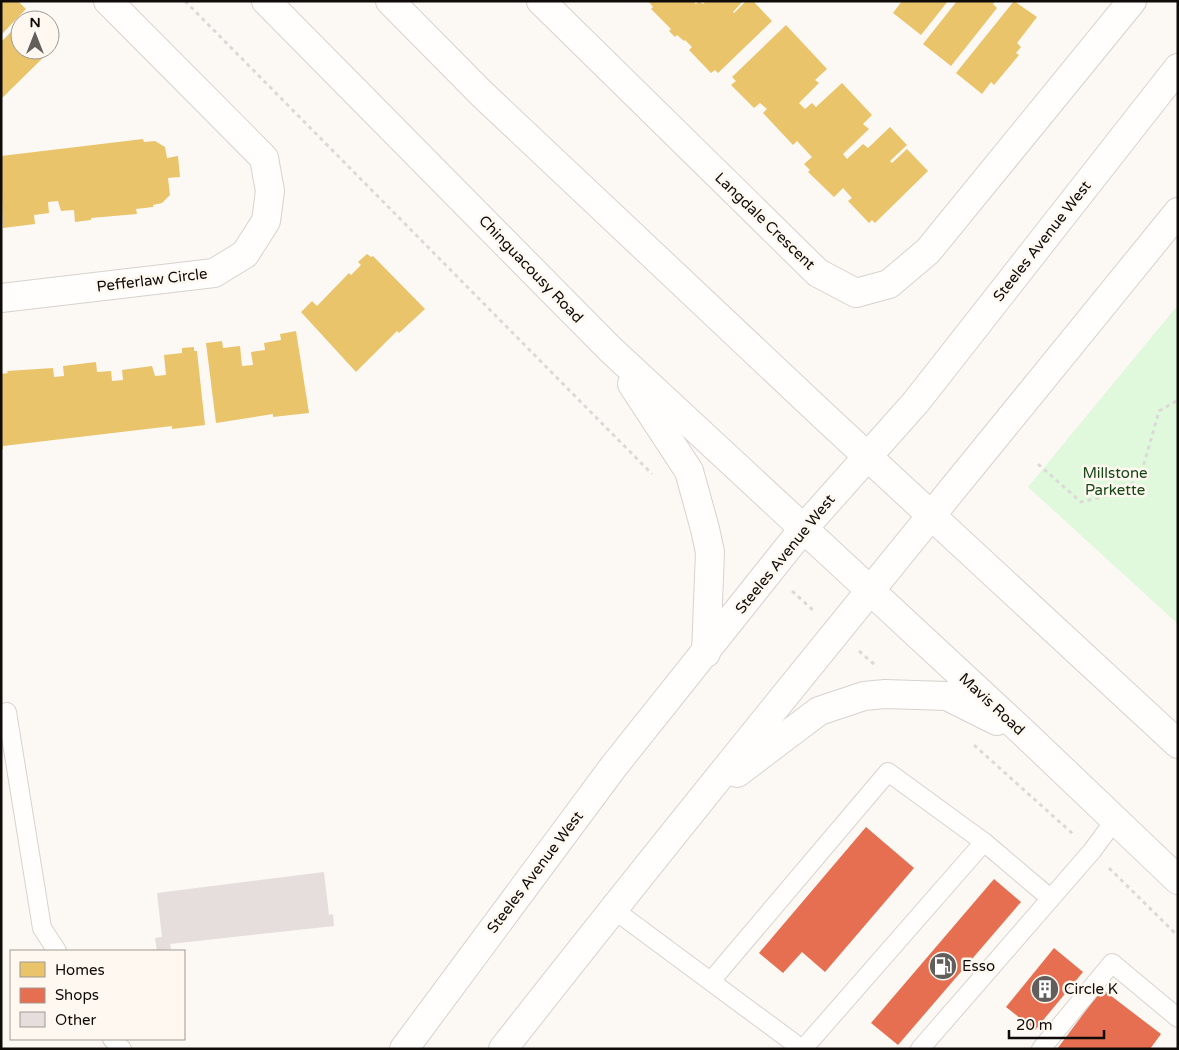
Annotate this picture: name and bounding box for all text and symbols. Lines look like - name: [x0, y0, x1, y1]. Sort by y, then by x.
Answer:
- north arrow: [10, 10, 60, 60]
- text: N: [29, 14, 41, 31]
- street label: Langdale Crescent: [711, 169, 819, 274]
- street label: Steeles Avenue West: [989, 177, 1095, 305]
- street label: Chinguacousy Road: [475, 212, 587, 326]
- street label: Pefferlaw Circle: [96, 264, 208, 296]
- park label: Millstone Parkette: [1082, 464, 1148, 499]
- street label: Steeles Avenue West: [731, 491, 839, 617]
- street label: Mavis Road: [955, 669, 1029, 739]
- street label: Steeles Avenue West: [483, 807, 587, 937]
- legend: [10, 950, 185, 1040]
- fuel station icon: Esso: [928, 951, 958, 981]
- place label: Esso: [962, 957, 995, 975]
- text: Homes: [55, 961, 105, 979]
- building icon: Circle K: [1030, 974, 1060, 1004]
- place label: Circle K: [1064, 980, 1118, 998]
- text: Shops: [55, 986, 99, 1004]
- scale bar: [1009, 1008, 1104, 1040]
- text: Other: [55, 1011, 97, 1029]
- text: 20 m: [1016, 1016, 1053, 1034]

